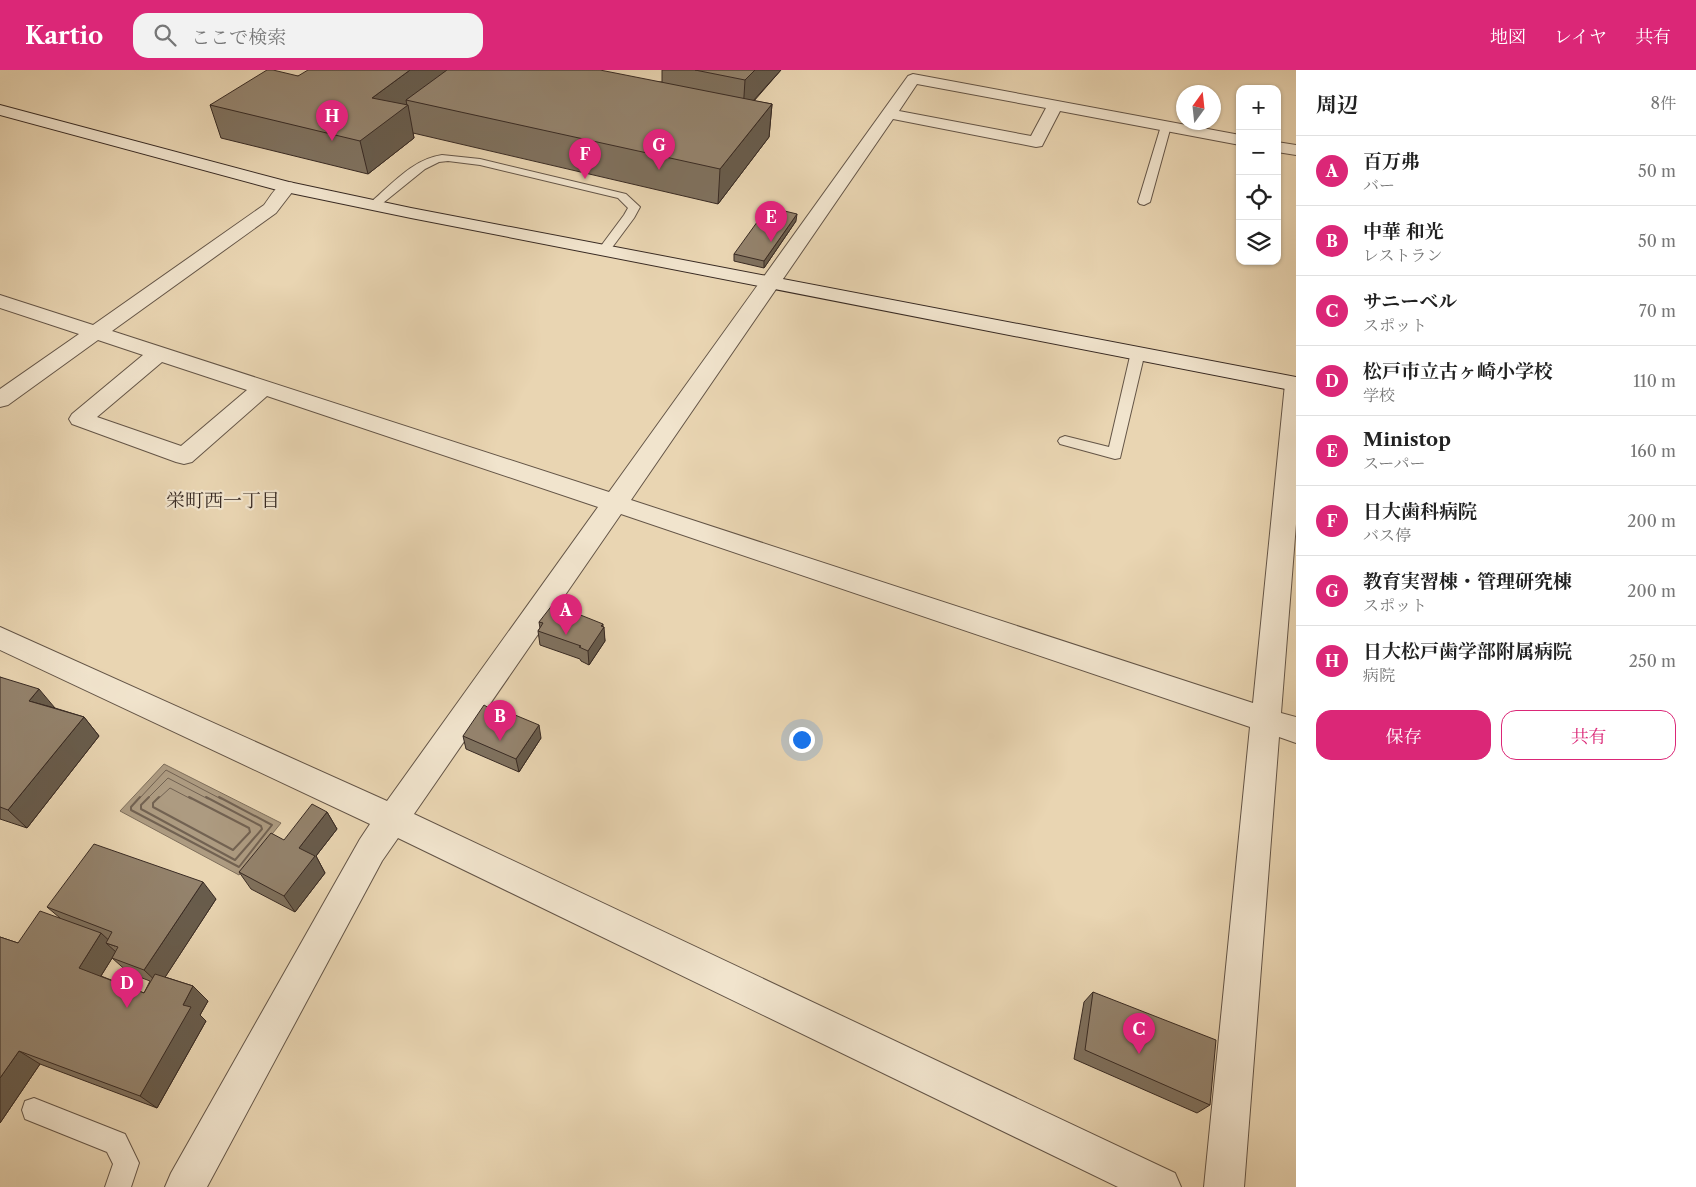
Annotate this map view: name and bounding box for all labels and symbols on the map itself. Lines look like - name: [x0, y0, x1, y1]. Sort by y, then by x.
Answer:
- north arrow: [1176, 85, 1221, 130]
- pin: H: [316, 100, 348, 141]
- pin: G: [643, 129, 675, 170]
- pin: F: [569, 138, 601, 179]
- pin: E: [755, 201, 787, 242]
- district label: 栄町西一丁目: [166, 489, 280, 512]
- pin: A: [550, 594, 582, 635]
- pin: B: [484, 700, 516, 741]
- your location: [789, 727, 815, 753]
- pin: D: [111, 967, 143, 1008]
- pin: C: [1123, 1013, 1155, 1054]

